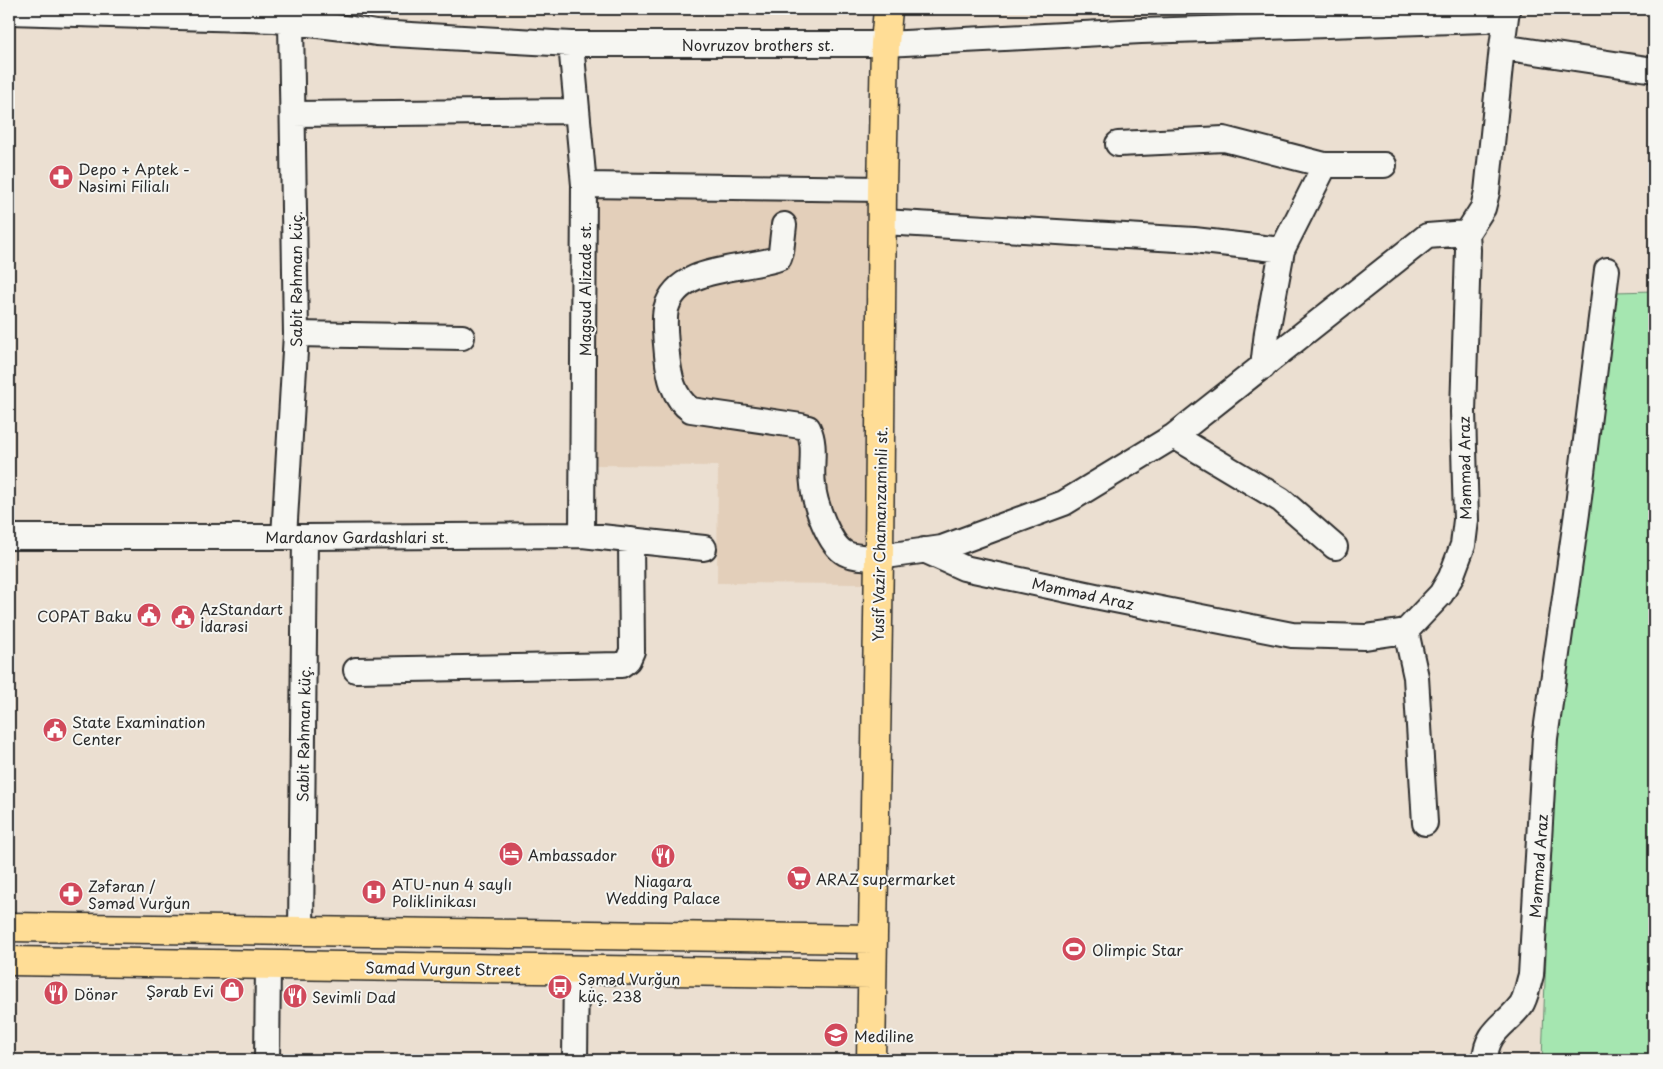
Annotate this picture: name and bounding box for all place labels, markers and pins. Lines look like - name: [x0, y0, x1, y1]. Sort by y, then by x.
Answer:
- place label: Depo + Aptek - Nəsimi Filialı: [78, 157, 190, 197]
- pharmacy icon: Depo + Aptek - Nəsimi Filialı: [48, 164, 74, 190]
- place label: AzStandart İdarəsi: [200, 597, 283, 637]
- public building icon: COPAT Baku: [136, 602, 162, 628]
- place label: COPAT Baku: [37, 604, 132, 627]
- public building icon: AzStandart İdarəsi: [170, 604, 196, 630]
- place label: State Examination Center: [72, 710, 205, 750]
- public building icon: State Examination Center: [42, 717, 68, 743]
- hotel icon: Ambassador: [498, 841, 524, 867]
- place label: Ambassador: [528, 843, 617, 866]
- restaurant icon: Niagara Wedding Palace: [650, 843, 676, 869]
- supermarket icon: ARAZ supermarket: [786, 865, 812, 891]
- place label: ARAZ supermarket: [816, 867, 955, 890]
- place label: Niagara Wedding Palace: [606, 869, 720, 909]
- place label: ATU-nun 4 saylı Poliklinikası: [392, 872, 512, 912]
- place label: Zəfəran / Səməd Vurğun: [88, 874, 190, 914]
- hospital icon: ATU-nun 4 saylı Poliklinikası: [361, 879, 387, 905]
- pharmacy icon: Zəfəran / Səməd Vurğun: [58, 881, 84, 907]
- sports icon: Olimpic Star: [1061, 936, 1087, 962]
- place label: Olimpic Star: [1092, 938, 1183, 961]
- place label: Səməd Vurğun küç. 238: [578, 967, 680, 1007]
- bus stop icon: Səməd Vurğun küç. 238: [547, 974, 573, 1000]
- shop icon: Şərab Evi: [219, 977, 245, 1003]
- place label: Şərab Evi: [146, 979, 214, 1002]
- restaurant icon: Dönər: [43, 980, 69, 1006]
- place label: Dönər: [74, 982, 118, 1005]
- restaurant icon: Sevimli Dad: [282, 983, 308, 1009]
- place label: Sevimli Dad: [312, 985, 396, 1008]
- school or university icon: Mediline: [823, 1022, 849, 1048]
- place label: Mediline: [854, 1024, 914, 1047]

